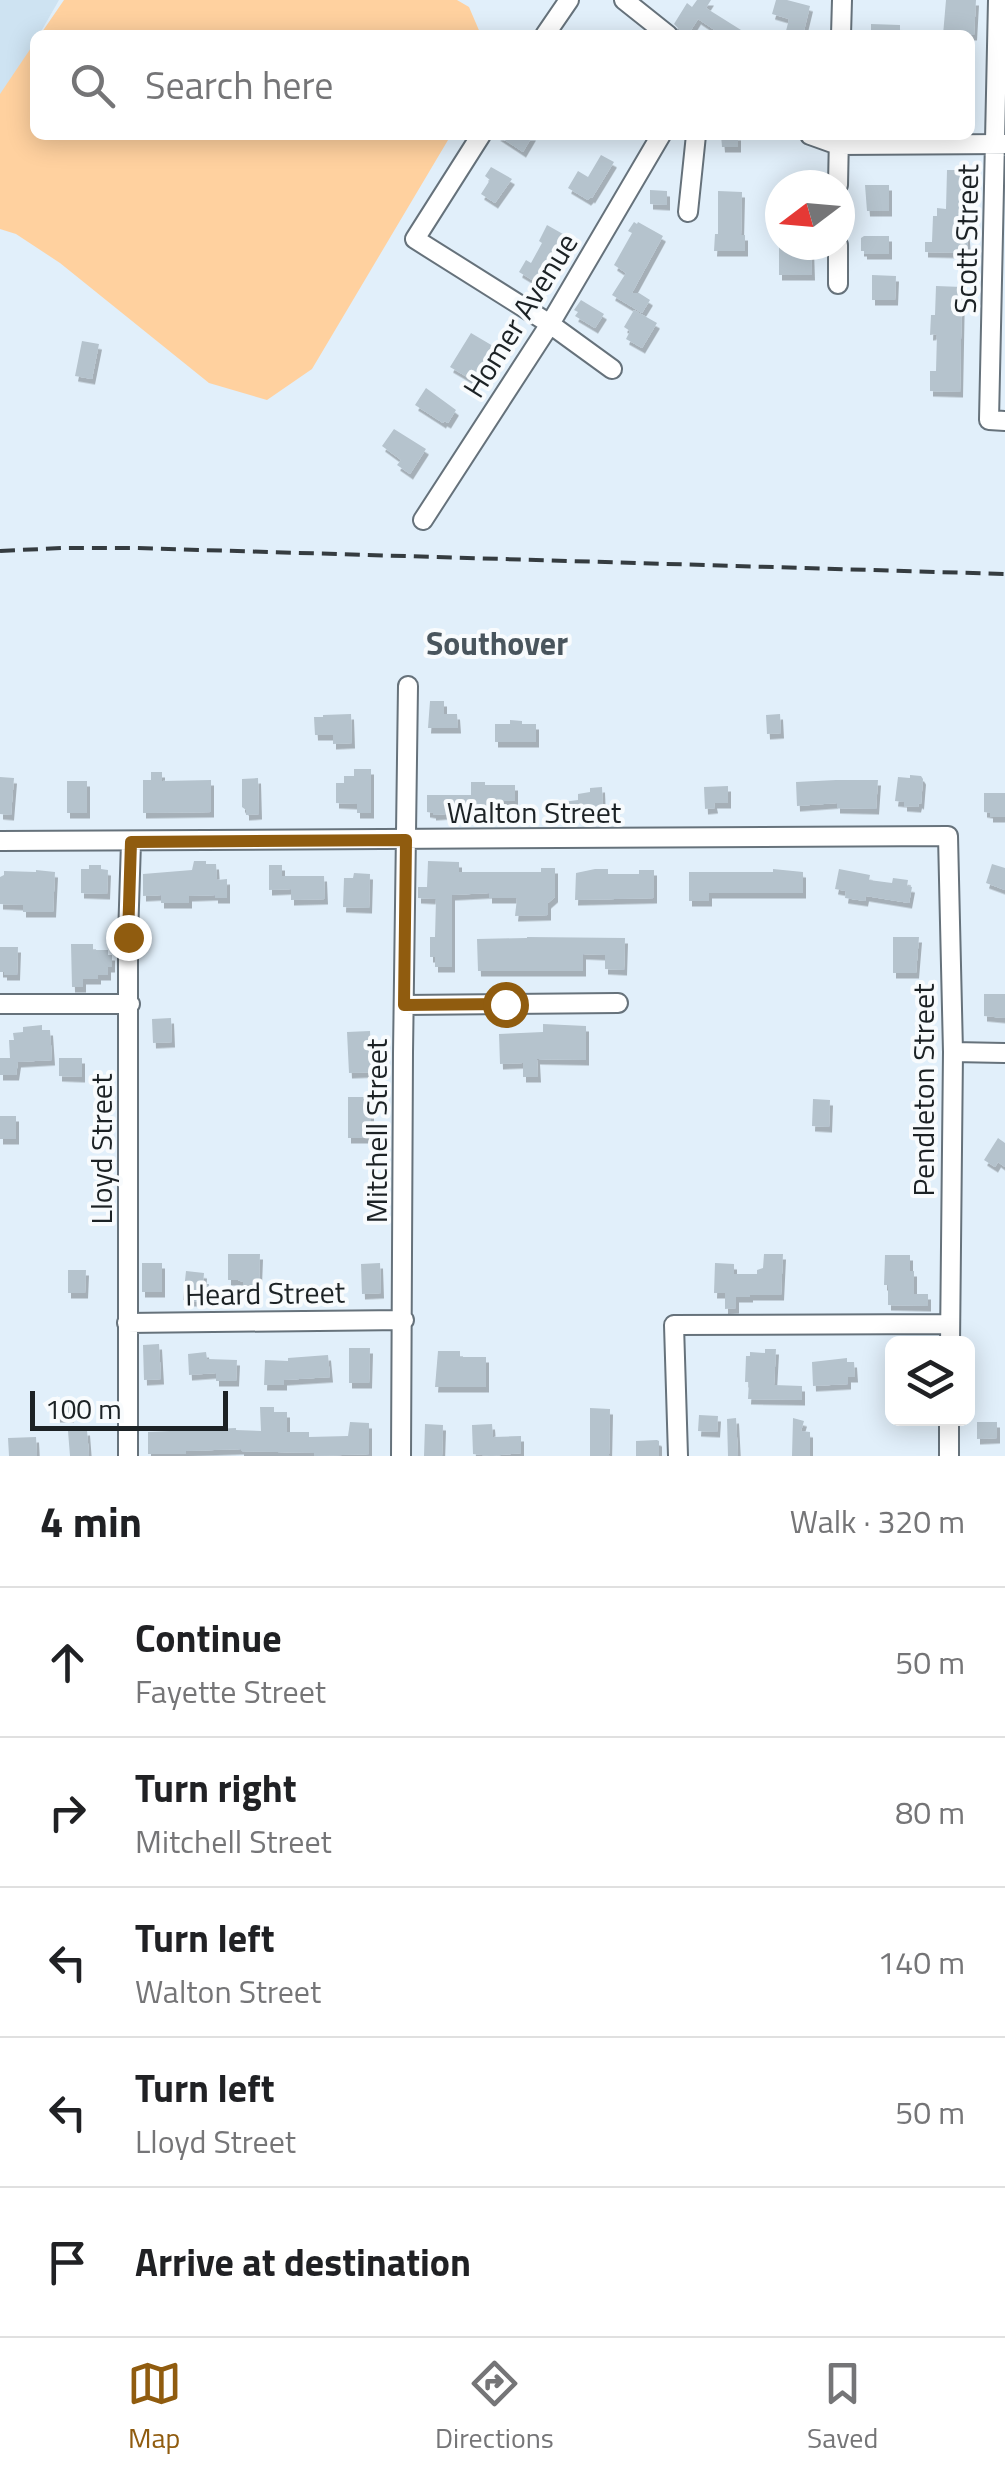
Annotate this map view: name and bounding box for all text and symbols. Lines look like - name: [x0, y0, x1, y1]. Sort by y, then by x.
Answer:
- search box: [30, 30, 975, 140]
- text: Search here: [145, 56, 333, 114]
- icon: search: [65, 58, 120, 113]
- street label: Scott Street: [942, 163, 990, 314]
- north arrow: [765, 170, 855, 260]
- street label: Homer Avenue: [451, 224, 589, 406]
- district label: Southover: [426, 619, 568, 667]
- street label: Walton Street: [447, 789, 622, 835]
- route end: [106, 915, 152, 961]
- route start: [483, 982, 529, 1028]
- street label: Pendleton Street: [900, 983, 946, 1197]
- street label: Mitchell Street: [353, 1038, 399, 1223]
- street label: Lloyd Street: [78, 1073, 124, 1224]
- street label: Heard Street: [185, 1269, 346, 1317]
- map controls: [885, 1336, 975, 1426]
- button: layers: [885, 1336, 975, 1426]
- scale bar: [30, 1386, 228, 1430]
- text: 100 m: [45, 1387, 122, 1430]
- text: 4 min: [40, 1489, 142, 1553]
- text: Walk · 320 m: [790, 1497, 965, 1545]
- text: Continue: [135, 1609, 282, 1667]
- icon: ahead: [40, 1635, 95, 1690]
- text: 50 m: [895, 1638, 965, 1686]
- text: Fayette Street: [135, 1667, 326, 1715]
- text: Turn right: [135, 1759, 297, 1817]
- icon: right: [40, 1785, 95, 1840]
- text: 80 m: [895, 1788, 965, 1836]
- text: Mitchell Street: [135, 1817, 332, 1865]
- text: Turn left: [135, 1909, 275, 1967]
- icon: left: [40, 1935, 95, 1990]
- text: 140 m: [877, 1938, 965, 1986]
- text: Walton Street: [135, 1967, 321, 2015]
- text: Turn left: [135, 2059, 275, 2117]
- icon: left: [40, 2085, 95, 2140]
- text: 50 m: [895, 2088, 965, 2136]
- text: Lloyd Street: [135, 2117, 296, 2165]
- text: Arrive at destination: [135, 2233, 471, 2291]
- icon: arrive: [40, 2235, 95, 2290]
- tab: Map: [127, 2356, 182, 2459]
- tab: Directions: [435, 2356, 554, 2459]
- tab: Saved: [807, 2356, 878, 2459]

